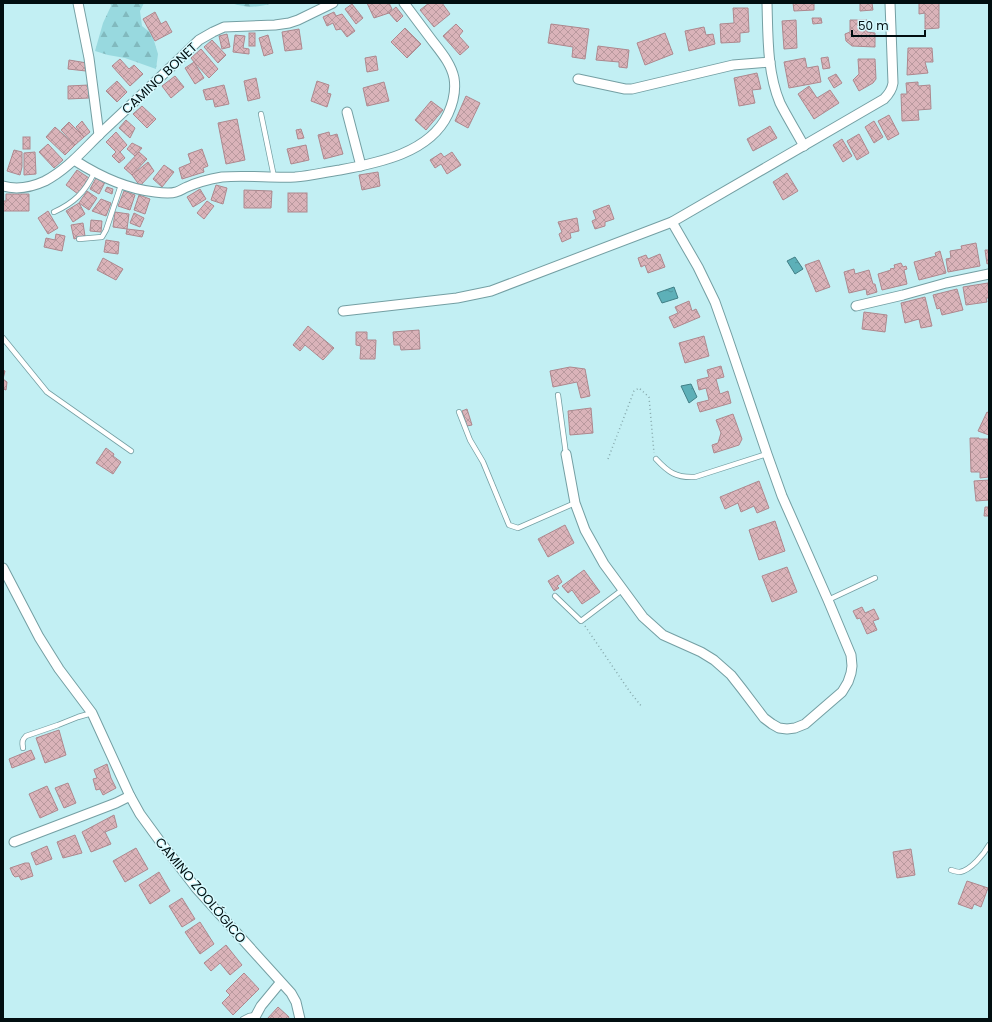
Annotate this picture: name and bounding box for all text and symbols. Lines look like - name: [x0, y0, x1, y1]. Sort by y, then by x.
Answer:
- scale bar: [852, 12, 925, 38]
- text: 50 m: [858, 17, 889, 34]
- street label: CAMINO BONET: [117, 38, 201, 118]
- street label: CAMINO ZOOLÓGICO: [151, 833, 251, 947]

